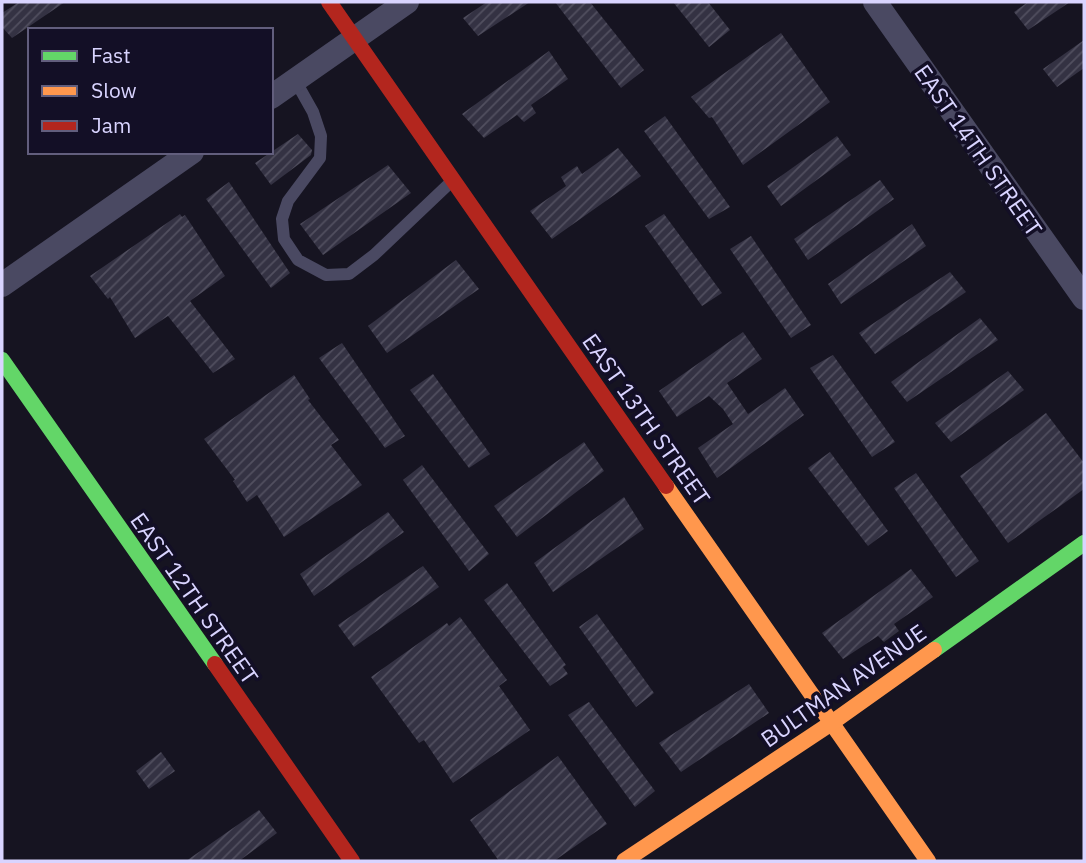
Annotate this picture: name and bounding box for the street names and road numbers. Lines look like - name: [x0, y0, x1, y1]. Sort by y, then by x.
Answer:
- street label: EAST 14TH STREET: [908, 58, 1050, 242]
- street label: EAST 13TH STREET: [576, 327, 718, 511]
- street label: EAST 12TH STREET: [124, 506, 266, 690]
- street label: BULTMAN AVENUE: [754, 617, 932, 753]

